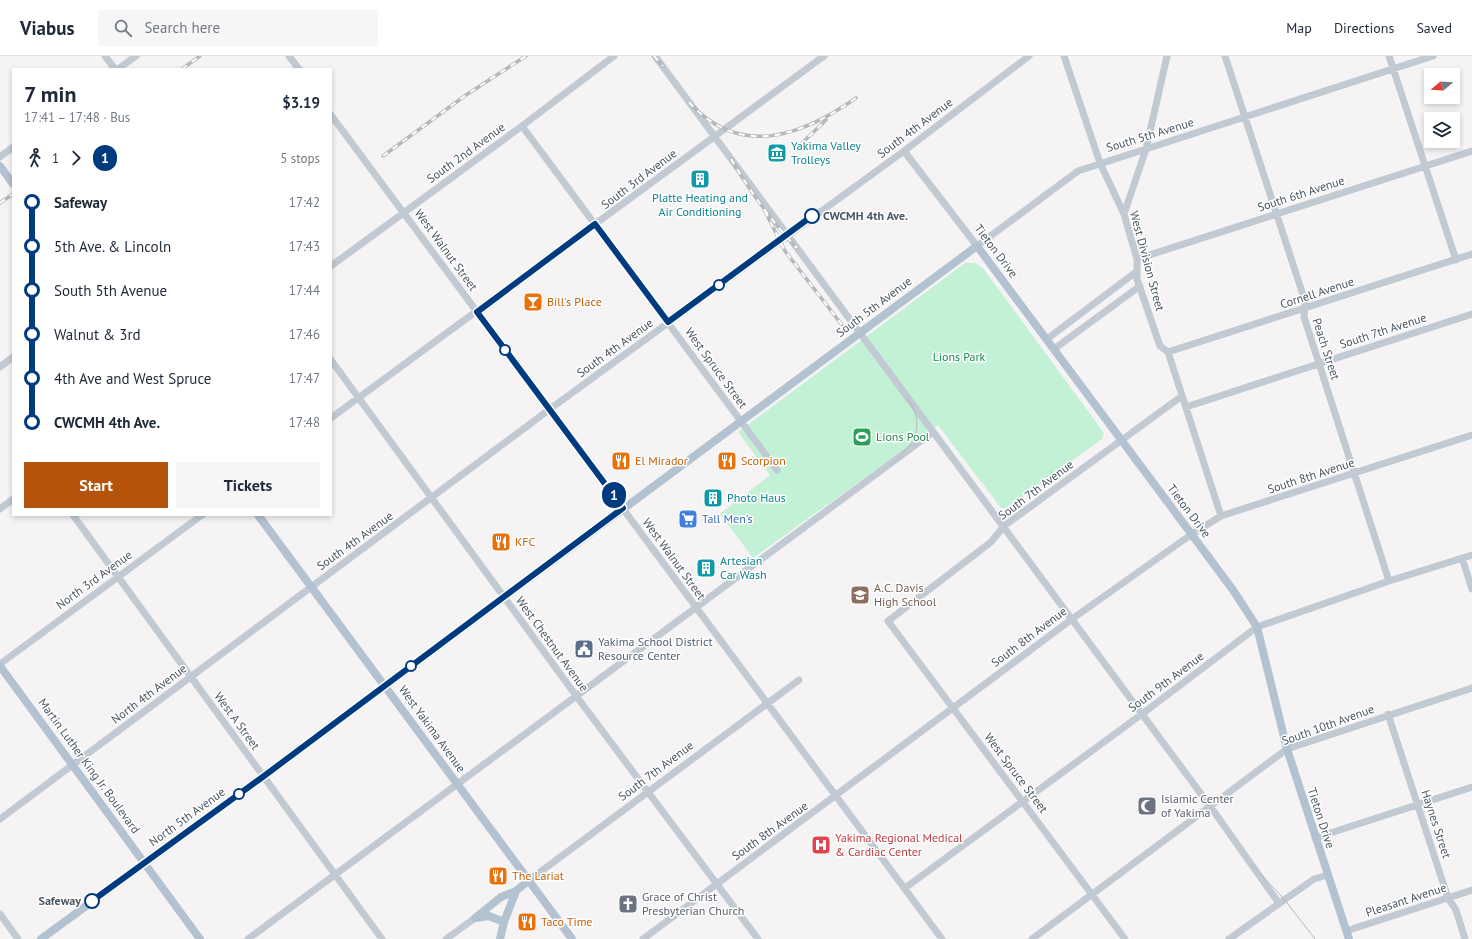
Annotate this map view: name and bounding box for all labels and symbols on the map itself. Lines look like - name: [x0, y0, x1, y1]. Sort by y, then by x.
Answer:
- north arrow: [1424, 68, 1460, 104]
- street label: South 4th Avenue: [874, 94, 955, 161]
- street label: South 5th Avenue: [1104, 114, 1195, 155]
- street label: South 2nd Avenue: [424, 119, 508, 186]
- place label: Yakima Valley Trolleys: [791, 138, 861, 167]
- museum icon: Yakima Valley Trolleys: [766, 142, 788, 164]
- street label: South 3rd Avenue: [598, 145, 679, 212]
- building icon: Platte Heating and Air Conditioning: [689, 168, 711, 190]
- street label: South 6th Avenue: [1255, 172, 1346, 215]
- place label: Platte Heating and Air Conditioning: [652, 190, 748, 219]
- street label: West Walnut Street: [412, 206, 481, 294]
- marker: CWCMH 4th Ave.: [804, 208, 820, 224]
- place label: CWCMH 4th Ave.: [823, 208, 908, 223]
- street label: West Division Street: [1127, 209, 1168, 313]
- street label: Tieton Drive: [971, 221, 1021, 280]
- street label: South 5th Avenue: [833, 273, 914, 340]
- street label: Cornell Avenue: [1278, 274, 1356, 312]
- unlabelled marker: [713, 279, 725, 291]
- bar icon: Bill's Place: [522, 291, 544, 313]
- place label: Bill's Place: [547, 294, 602, 309]
- street label: South 7th Avenue: [1338, 309, 1428, 352]
- street label: South 4th Avenue: [574, 315, 656, 380]
- street label: Peach Street: [1309, 316, 1344, 382]
- street label: West Spruce Street: [682, 324, 751, 411]
- unlabelled marker: [499, 344, 511, 356]
- park label: Lions Park: [933, 349, 986, 364]
- sports icon: Lions Pool: [851, 426, 873, 448]
- place label: Lions Pool: [876, 429, 930, 444]
- restaurant icon: El Mirador: [610, 450, 632, 472]
- restaurant icon: Scorpion: [716, 450, 738, 472]
- place label: El Mirador: [635, 453, 688, 468]
- place label: Scorpion: [741, 453, 786, 468]
- street label: South 8th Avenue: [1265, 454, 1356, 497]
- street label: South 7th Avenue: [995, 456, 1076, 523]
- street label: Tieton Drive: [1164, 481, 1214, 540]
- line badge: 1: [601, 482, 627, 508]
- building icon: Photo Haus: [702, 487, 724, 509]
- place label: Photo Haus: [727, 490, 786, 505]
- street label: South 4th Avenue: [314, 508, 396, 573]
- supermarket icon: Tall Men's: [677, 508, 699, 530]
- place label: Tall Men's: [702, 511, 753, 526]
- street label: West Walnut Street: [640, 515, 709, 603]
- restaurant icon: KFC: [490, 531, 512, 553]
- place label: KFC: [515, 534, 536, 549]
- street label: North 3rd Avenue: [53, 547, 135, 612]
- place label: Artesian Car Wash: [720, 553, 767, 582]
- building icon: Artesian Car Wash: [695, 557, 717, 579]
- place label: A.C. Davis High School: [874, 580, 937, 609]
- school or university icon: A.C. Davis High School: [849, 584, 871, 606]
- street label: West Chestnut Avenue: [513, 593, 592, 694]
- street label: South 8th Avenue: [988, 603, 1069, 670]
- place label: Yakima School District Resource Center: [598, 634, 713, 663]
- public building icon: Yakima School District Resource Center: [573, 638, 595, 660]
- street label: South 9th Avenue: [1125, 648, 1206, 715]
- street label: North 4th Avenue: [108, 660, 189, 727]
- unlabelled marker: [405, 660, 417, 672]
- street label: West Yakima Avenue: [396, 682, 469, 775]
- street label: West A Street: [211, 689, 263, 753]
- street label: Martin Luther King Jr. Boulevard: [35, 695, 143, 836]
- street label: South 10th Avenue: [1280, 701, 1376, 748]
- street label: West Spruce Street: [981, 730, 1051, 816]
- street label: South 7th Avenue: [615, 737, 696, 804]
- street label: North 5th Avenue: [146, 784, 228, 849]
- street label: Tieton Drive: [1305, 786, 1338, 850]
- unlabelled marker: [233, 788, 245, 800]
- street label: Haynes Street: [1418, 788, 1455, 860]
- place label: Islamic Center of Yakima: [1161, 791, 1234, 820]
- mosque icon: Islamic Center of Yakima: [1136, 795, 1158, 817]
- street label: South 8th Avenue: [729, 798, 811, 863]
- place label: Yakima Regional Medical & Cardiac Center: [835, 830, 963, 859]
- hospital icon: Yakima Regional Medical & Cardiac Center: [810, 834, 832, 856]
- restaurant icon: The Lariat: [487, 865, 509, 887]
- place label: The Lariat: [512, 868, 564, 883]
- street label: Pleasant Avenue: [1363, 879, 1448, 920]
- place label: Grace of Christ Presbyterian Church: [642, 889, 744, 918]
- place label: Safeway: [39, 893, 81, 908]
- marker: Safeway: [84, 893, 100, 909]
- church icon: Grace of Christ Presbyterian Church: [617, 893, 639, 915]
- restaurant icon: Taco Time: [516, 911, 538, 933]
- place label: Taco Time: [541, 914, 592, 929]

